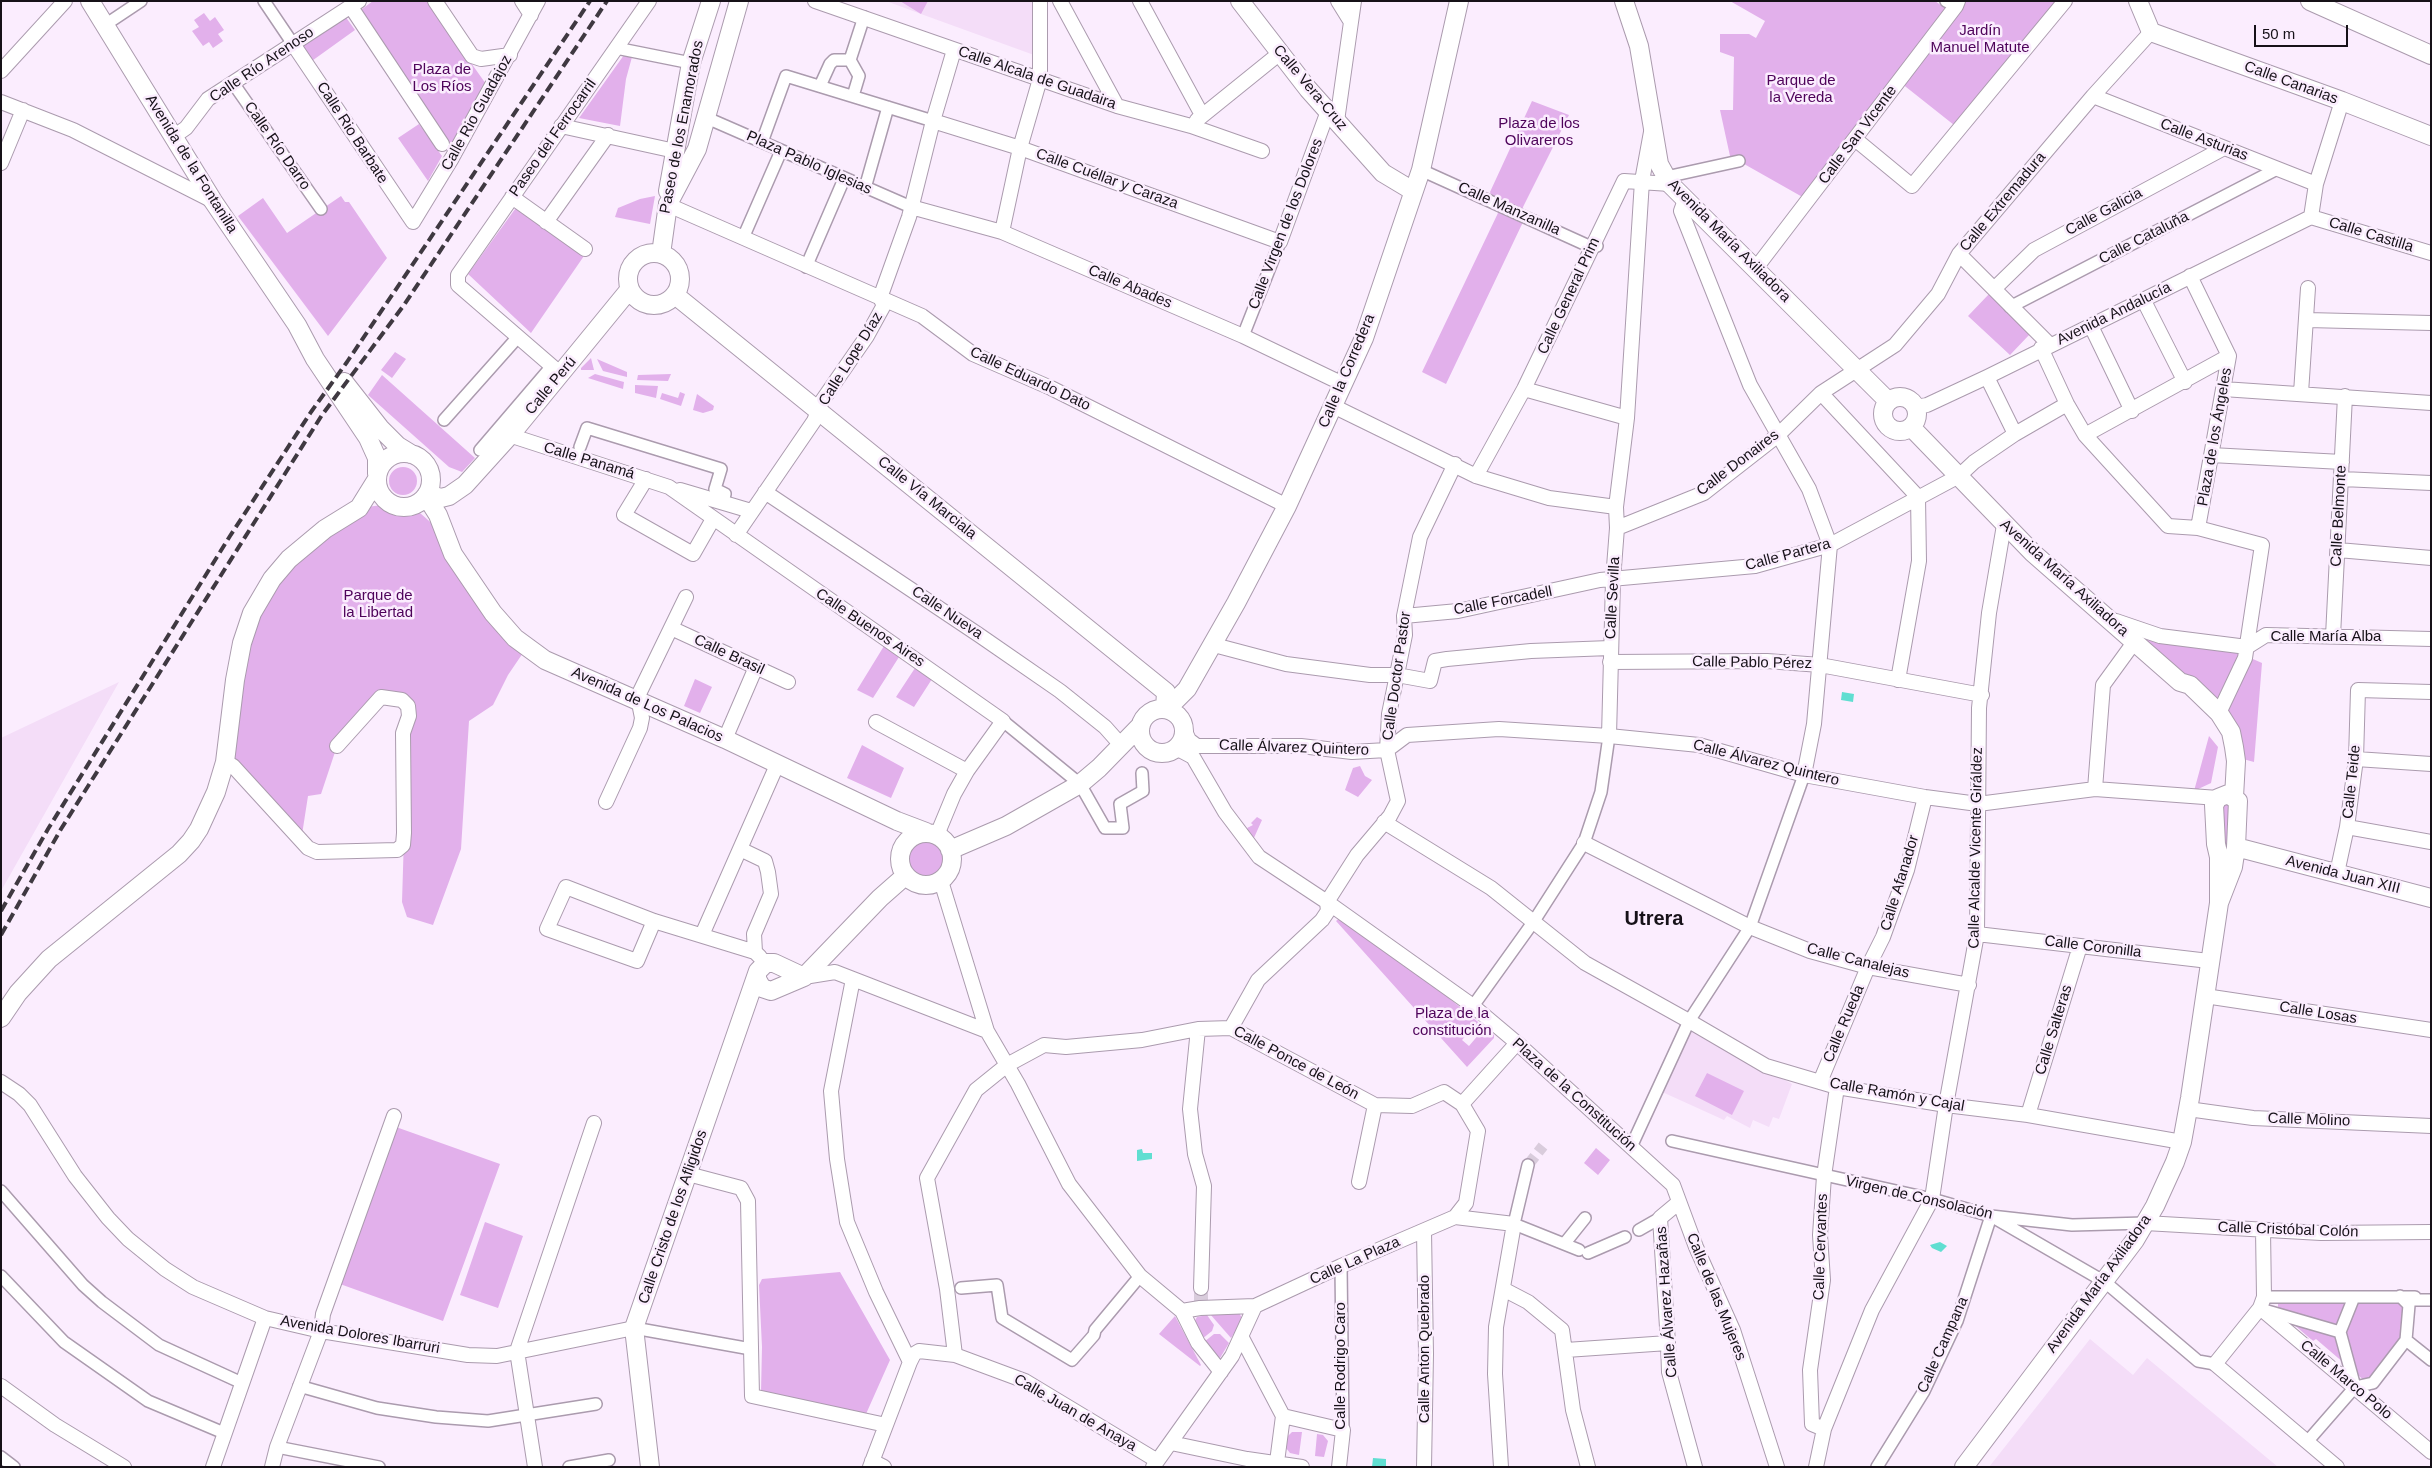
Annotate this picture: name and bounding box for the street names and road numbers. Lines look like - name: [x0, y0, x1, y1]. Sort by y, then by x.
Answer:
- street label: Calle Río Arenoso: [207, 24, 317, 106]
- street label: Paseo de los Enamorados: [656, 39, 708, 215]
- street label: Calle Alcala de Guadaira: [956, 42, 1118, 114]
- street label: Calle Vera-Cruz: [1269, 42, 1351, 134]
- street label: Calle Rio Guadajoz: [438, 52, 516, 174]
- street label: Calle Canarias: [2242, 58, 2340, 108]
- street label: Paseo del Ferrocarril: [506, 76, 600, 200]
- street label: Calle Rio Barbate: [312, 79, 392, 187]
- street label: Calle San Vicente: [1815, 82, 1901, 188]
- street label: Avenida de la Fontanilla: [141, 91, 241, 237]
- street label: Calle Río Darro: [240, 99, 314, 193]
- street label: Calle Asturias: [2158, 115, 2250, 165]
- street label: Plaza Pablo Iglesias: [744, 127, 874, 199]
- street label: Calle Virgen de los Dolores: [1245, 136, 1327, 312]
- street label: Calle Cuéllar y Caraza: [1033, 145, 1181, 213]
- street label: Calle Extremadura: [1956, 149, 2050, 255]
- street label: Avenida María Axiliadora: [1664, 176, 1794, 306]
- street label: Calle Manzanilla: [1455, 178, 1563, 240]
- street label: Calle Galicia: [2063, 184, 2145, 240]
- street label: Calle Cataluña: [2096, 208, 2192, 268]
- street label: Calle Castilla: [2327, 214, 2415, 256]
- street label: Calle General Prim: [1534, 235, 1604, 357]
- street label: Calle Abades: [1085, 261, 1175, 313]
- street label: Avenida Andalucía: [2054, 279, 2174, 349]
- street label: Calle Lope Díaz: [815, 309, 887, 409]
- street label: Calle la Corredera: [1315, 311, 1379, 431]
- street label: Calle Eduardo Dato: [967, 343, 1093, 415]
- street label: Calle Perú: [522, 353, 580, 419]
- street label: Plaza de los Ángeles: [2194, 366, 2236, 508]
- street label: Calle Donaires: [1693, 426, 1783, 500]
- street label: Calle Panamá: [541, 439, 637, 483]
- street label: Calle Vía Marciala: [874, 453, 980, 543]
- street label: Calle Belmonte: [2327, 465, 2351, 567]
- street label: Avenida María Axiliadora: [1996, 516, 2132, 640]
- street label: Calle Partera: [1743, 535, 1833, 575]
- street label: Calle Sevilla: [1602, 556, 1624, 640]
- street label: Calle Nueva: [908, 583, 986, 643]
- street label: Calle Forcadell: [1452, 583, 1554, 619]
- street label: Calle Buenos Aires: [812, 585, 928, 671]
- street label: Calle Doctor Pastor: [1379, 610, 1415, 742]
- street label: Calle María Alba: [2271, 628, 2381, 646]
- street label: Calle Brasil: [691, 631, 767, 679]
- street label: Calle Pablo Pérez: [1692, 653, 1812, 673]
- street label: Avenida de Los Palacios: [568, 663, 726, 747]
- street label: Calle Álvarez Quintero: [1219, 736, 1369, 760]
- street label: Calle Álvarez Quintero: [1691, 736, 1841, 790]
- street label: Calle Teide: [2339, 744, 2365, 820]
- street label: Calle Alcalde Vicente Giráldez: [1965, 747, 1987, 949]
- street label: Calle Afanador: [1877, 833, 1923, 933]
- street label: Avenida Juan XIII: [2284, 852, 2402, 898]
- street label: Calle Coronilla: [2043, 932, 2143, 962]
- street label: Calle Canalejas: [1805, 940, 1911, 982]
- street label: Calle Rueda: [1820, 982, 1868, 1066]
- street label: Calle Salteras: [2032, 983, 2076, 1077]
- street label: Calle Losas: [2278, 998, 2358, 1028]
- street label: Calle Ponce de León: [1230, 1022, 1362, 1104]
- street label: Plaza de la Constitución: [1508, 1034, 1640, 1156]
- street label: Calle Ramón y Cajal: [1828, 1074, 1966, 1116]
- street label: Calle Molino: [2267, 1110, 2351, 1130]
- street label: Calle Cristo de los Afligidos: [635, 1128, 711, 1306]
- street label: Virgen de Consolación: [1844, 1172, 1994, 1224]
- street label: Calle Cervantes: [1810, 1193, 1832, 1301]
- street label: Avenida María Axiliadora: [2043, 1211, 2155, 1357]
- street label: Calle Cristóbal Colón: [2217, 1219, 2359, 1241]
- street label: Calle Álvarez Hazañas: [1653, 1226, 1681, 1378]
- street label: Calle de las Mujeres: [1682, 1231, 1750, 1363]
- street label: Calle La Plaza: [1307, 1233, 1403, 1289]
- street label: Calle Anton Quebrado: [1416, 1275, 1434, 1423]
- street label: Calle Campana: [1914, 1294, 1972, 1396]
- street label: Calle Rodrigo Caro: [1332, 1302, 1350, 1430]
- street label: Avenida Dolores Ibarruri: [279, 1312, 441, 1358]
- street label: Calle Marco Polo: [2296, 1336, 2396, 1424]
- street label: Calle Juan de Anaya: [1011, 1371, 1139, 1455]

